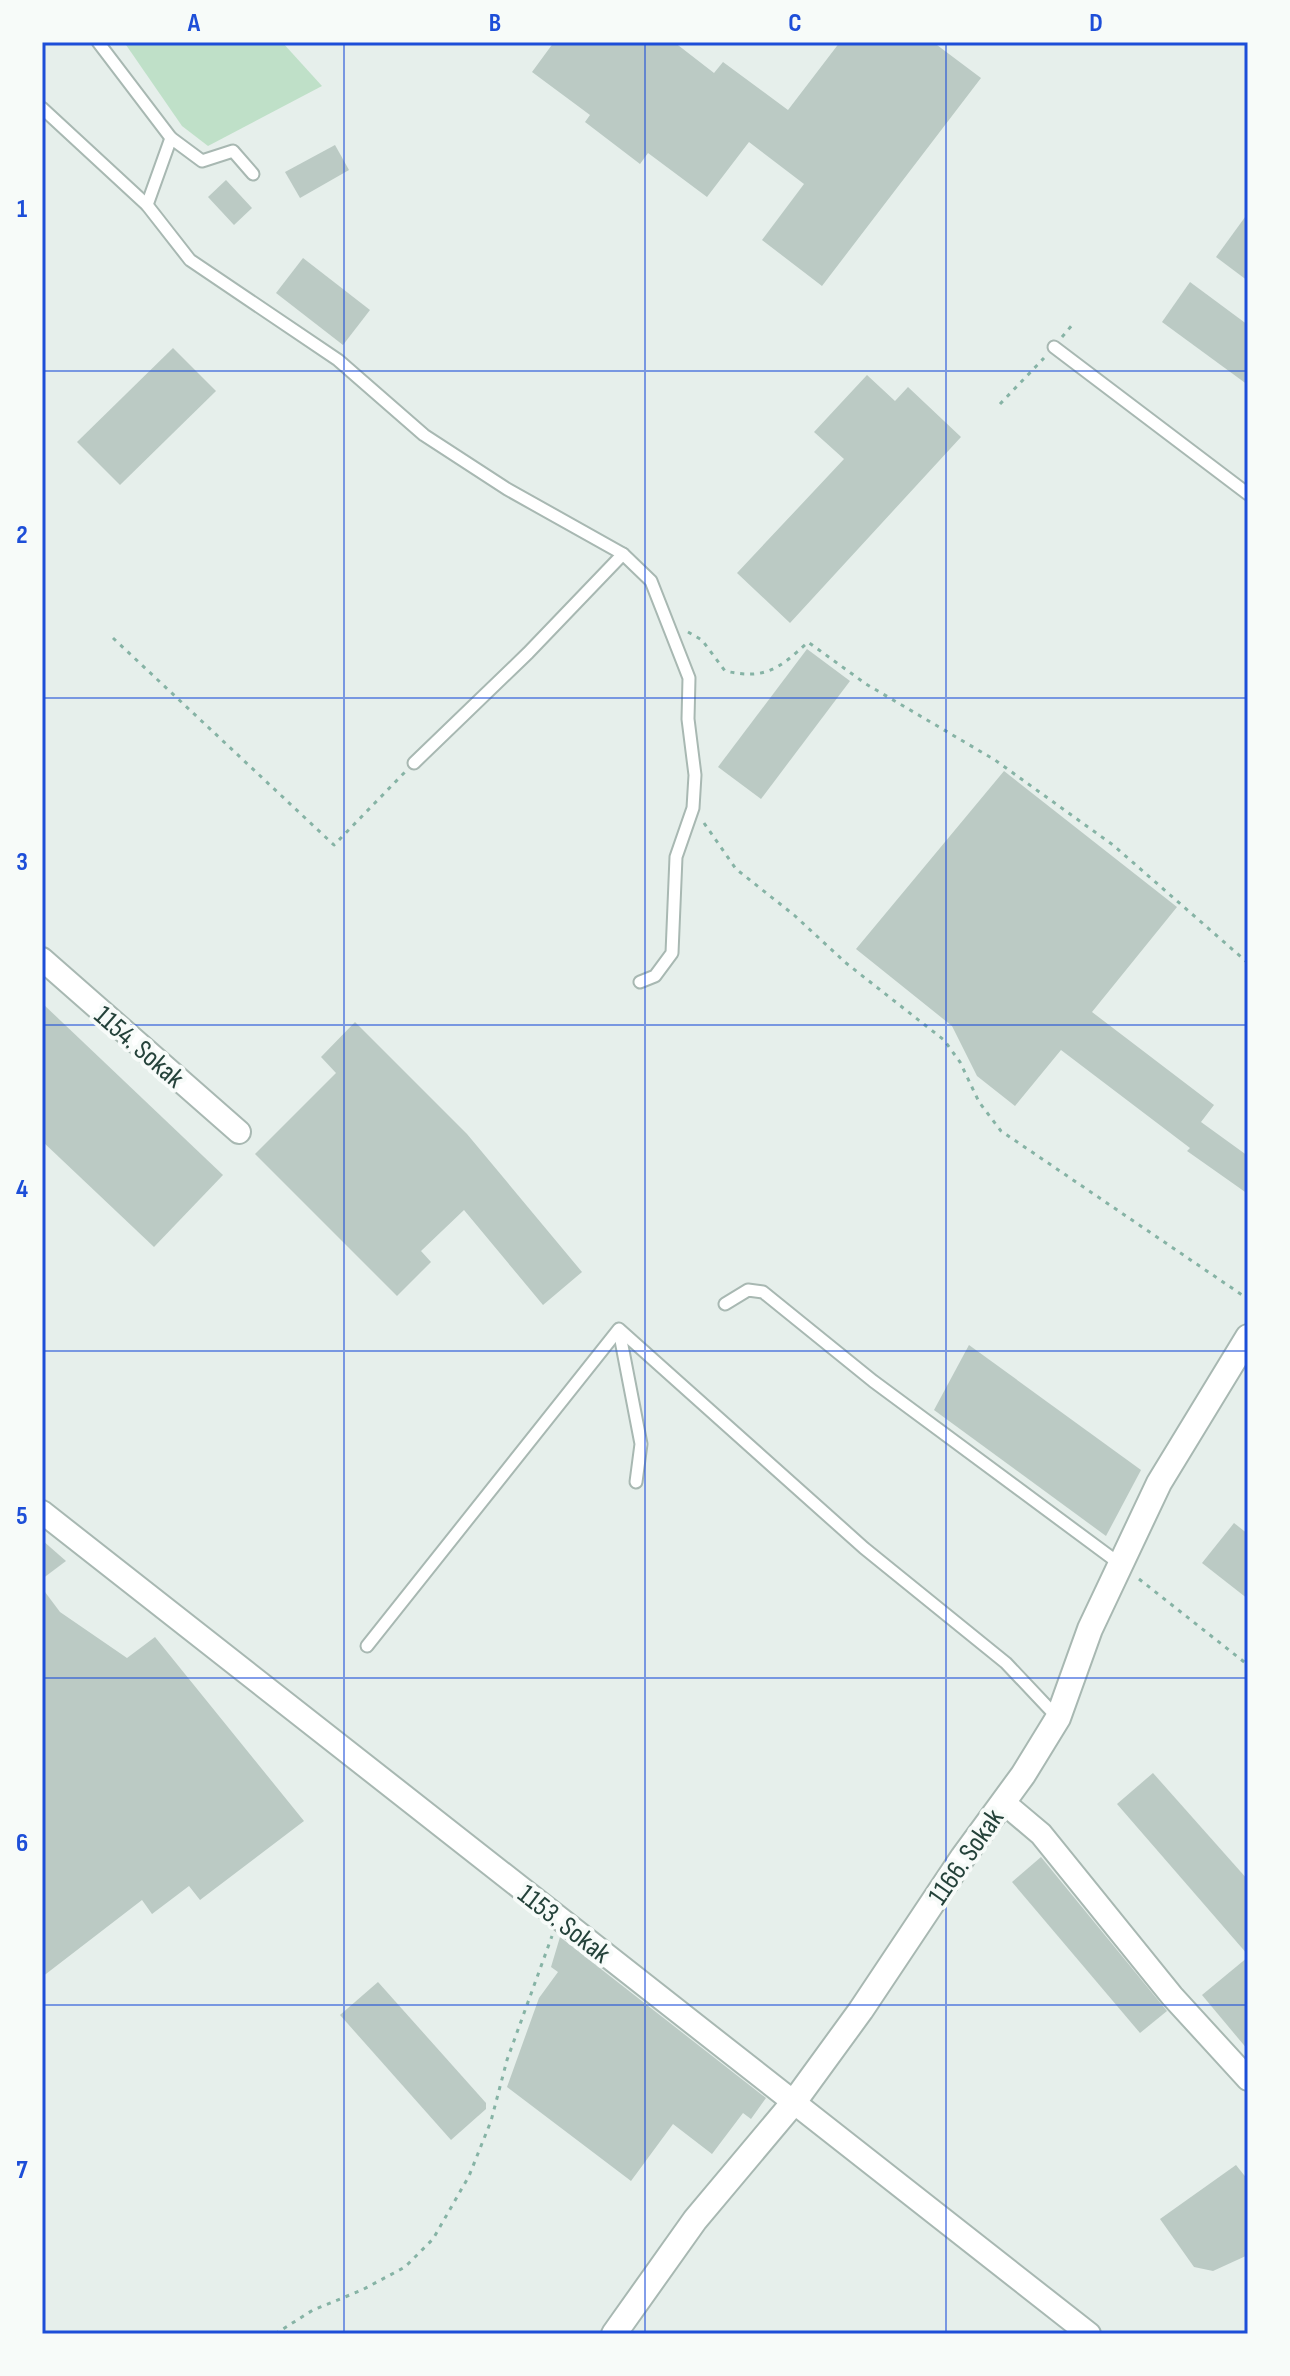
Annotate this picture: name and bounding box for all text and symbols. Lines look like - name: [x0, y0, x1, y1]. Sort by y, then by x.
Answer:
- text: A: [187, 8, 201, 39]
- text: B: [489, 8, 501, 39]
- text: C: [788, 8, 802, 39]
- text: D: [1089, 8, 1103, 39]
- text: 1: [17, 194, 27, 225]
- text: 2: [16, 520, 28, 551]
- text: 3: [16, 847, 28, 878]
- street label: 1154. Sokak: [87, 999, 191, 1095]
- text: 4: [16, 1174, 28, 1205]
- text: 5: [16, 1501, 28, 1532]
- street label: 1166. Sokak: [921, 1803, 1011, 1911]
- text: 6: [16, 1828, 28, 1859]
- street label: 1153. Sokak: [511, 1878, 617, 1971]
- text: 7: [16, 2155, 28, 2186]

